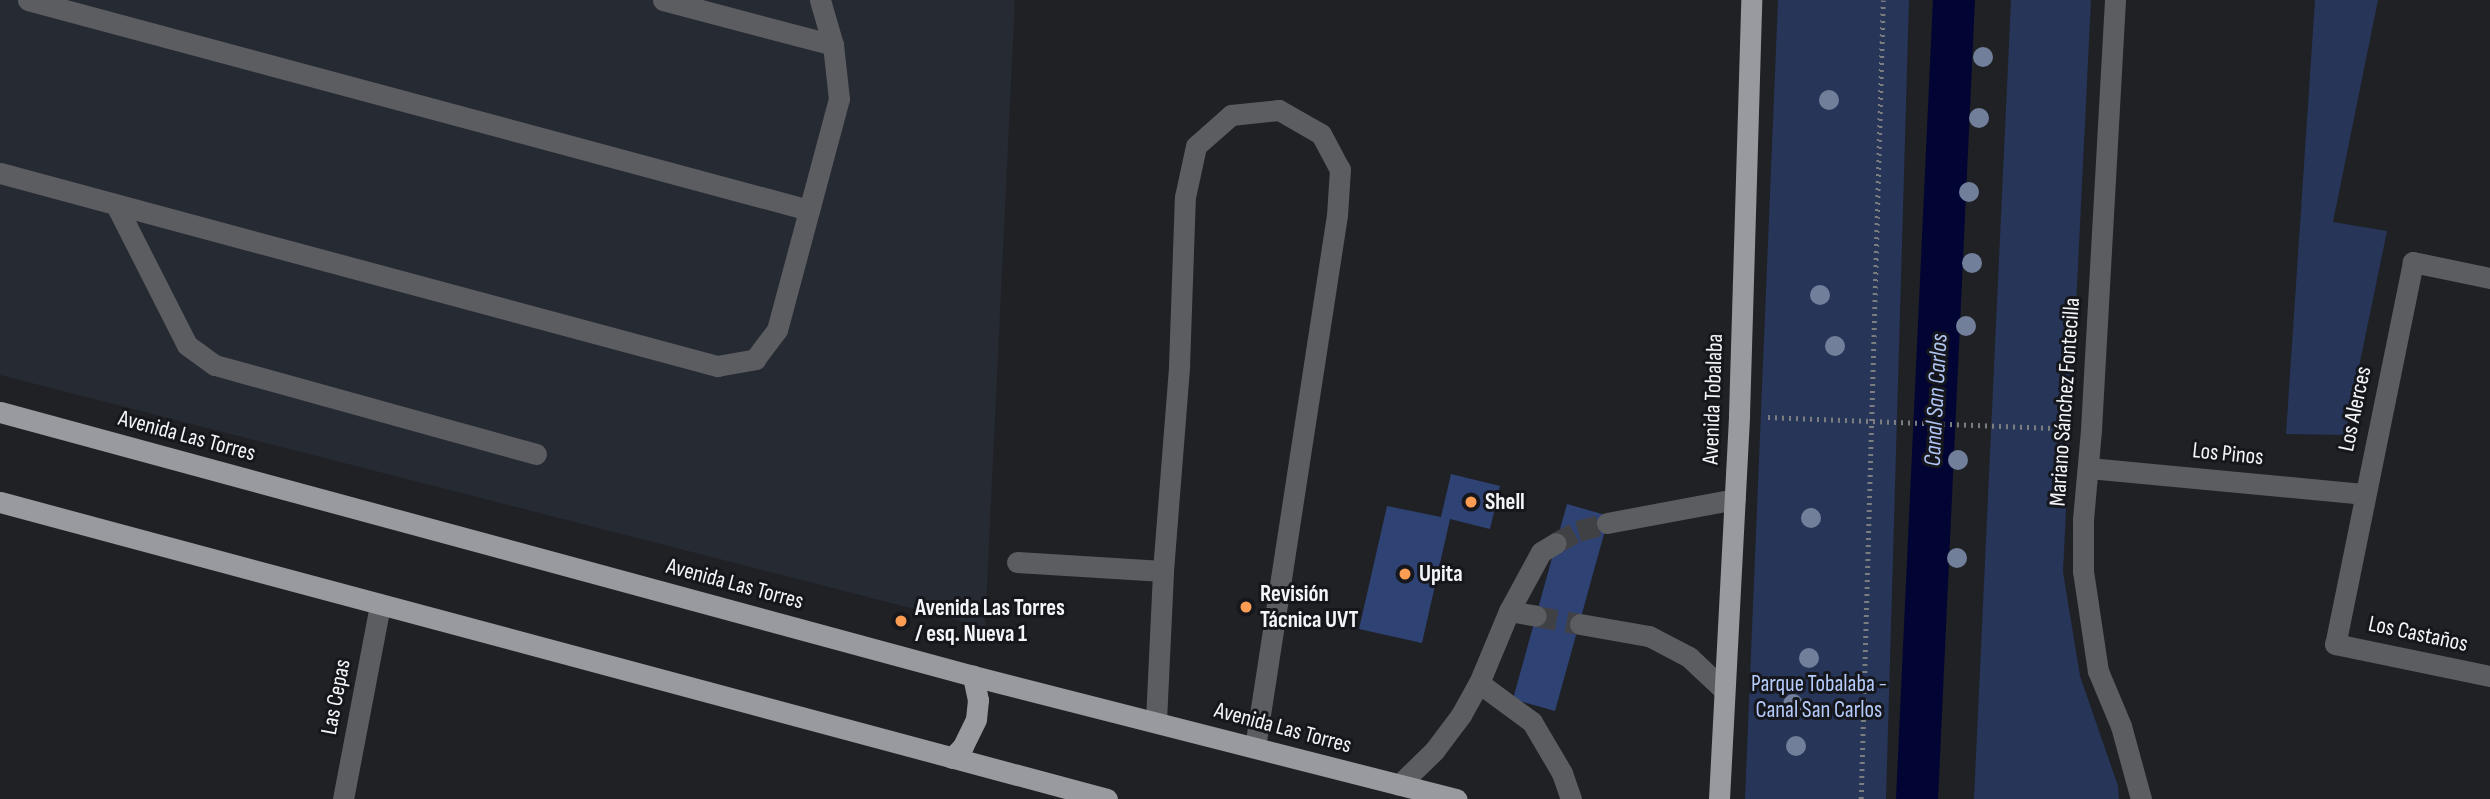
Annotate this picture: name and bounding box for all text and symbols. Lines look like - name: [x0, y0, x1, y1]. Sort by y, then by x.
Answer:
- street label: Mariano Sánchez Fontecilla: [2044, 297, 2086, 507]
- street label: Avenida Tobalaba: [1697, 333, 1729, 465]
- water label: Canal San Carlos: [1918, 333, 1954, 467]
- street label: Los Alerces: [2333, 364, 2377, 454]
- street label: Avenida Las Torres: [115, 404, 259, 468]
- street label: Los Pinos: [2191, 437, 2265, 471]
- place label: Shell: [1485, 488, 1525, 516]
- marker: Shell: [1463, 494, 1479, 510]
- street label: Avenida Las Torres: [663, 552, 807, 616]
- place label: Upita: [1419, 560, 1463, 588]
- marker: Upita: [1397, 566, 1413, 582]
- place label: Revisión Tácnica UVT: [1260, 580, 1358, 634]
- place label: Avenida Las Torres / esq. Nueva 1: [915, 594, 1065, 648]
- marker: Revisión Tácnica UVT: [1238, 599, 1254, 615]
- street label: Los Castaños: [2366, 610, 2470, 658]
- marker: Avenida Las Torres / esq. Nueva 1: [893, 613, 909, 629]
- street label: Las Cepas: [315, 657, 357, 737]
- park label: Parque Tobalaba - Canal San Carlos: [1751, 670, 1887, 724]
- street label: Avenida Las Torres: [1211, 696, 1355, 760]

